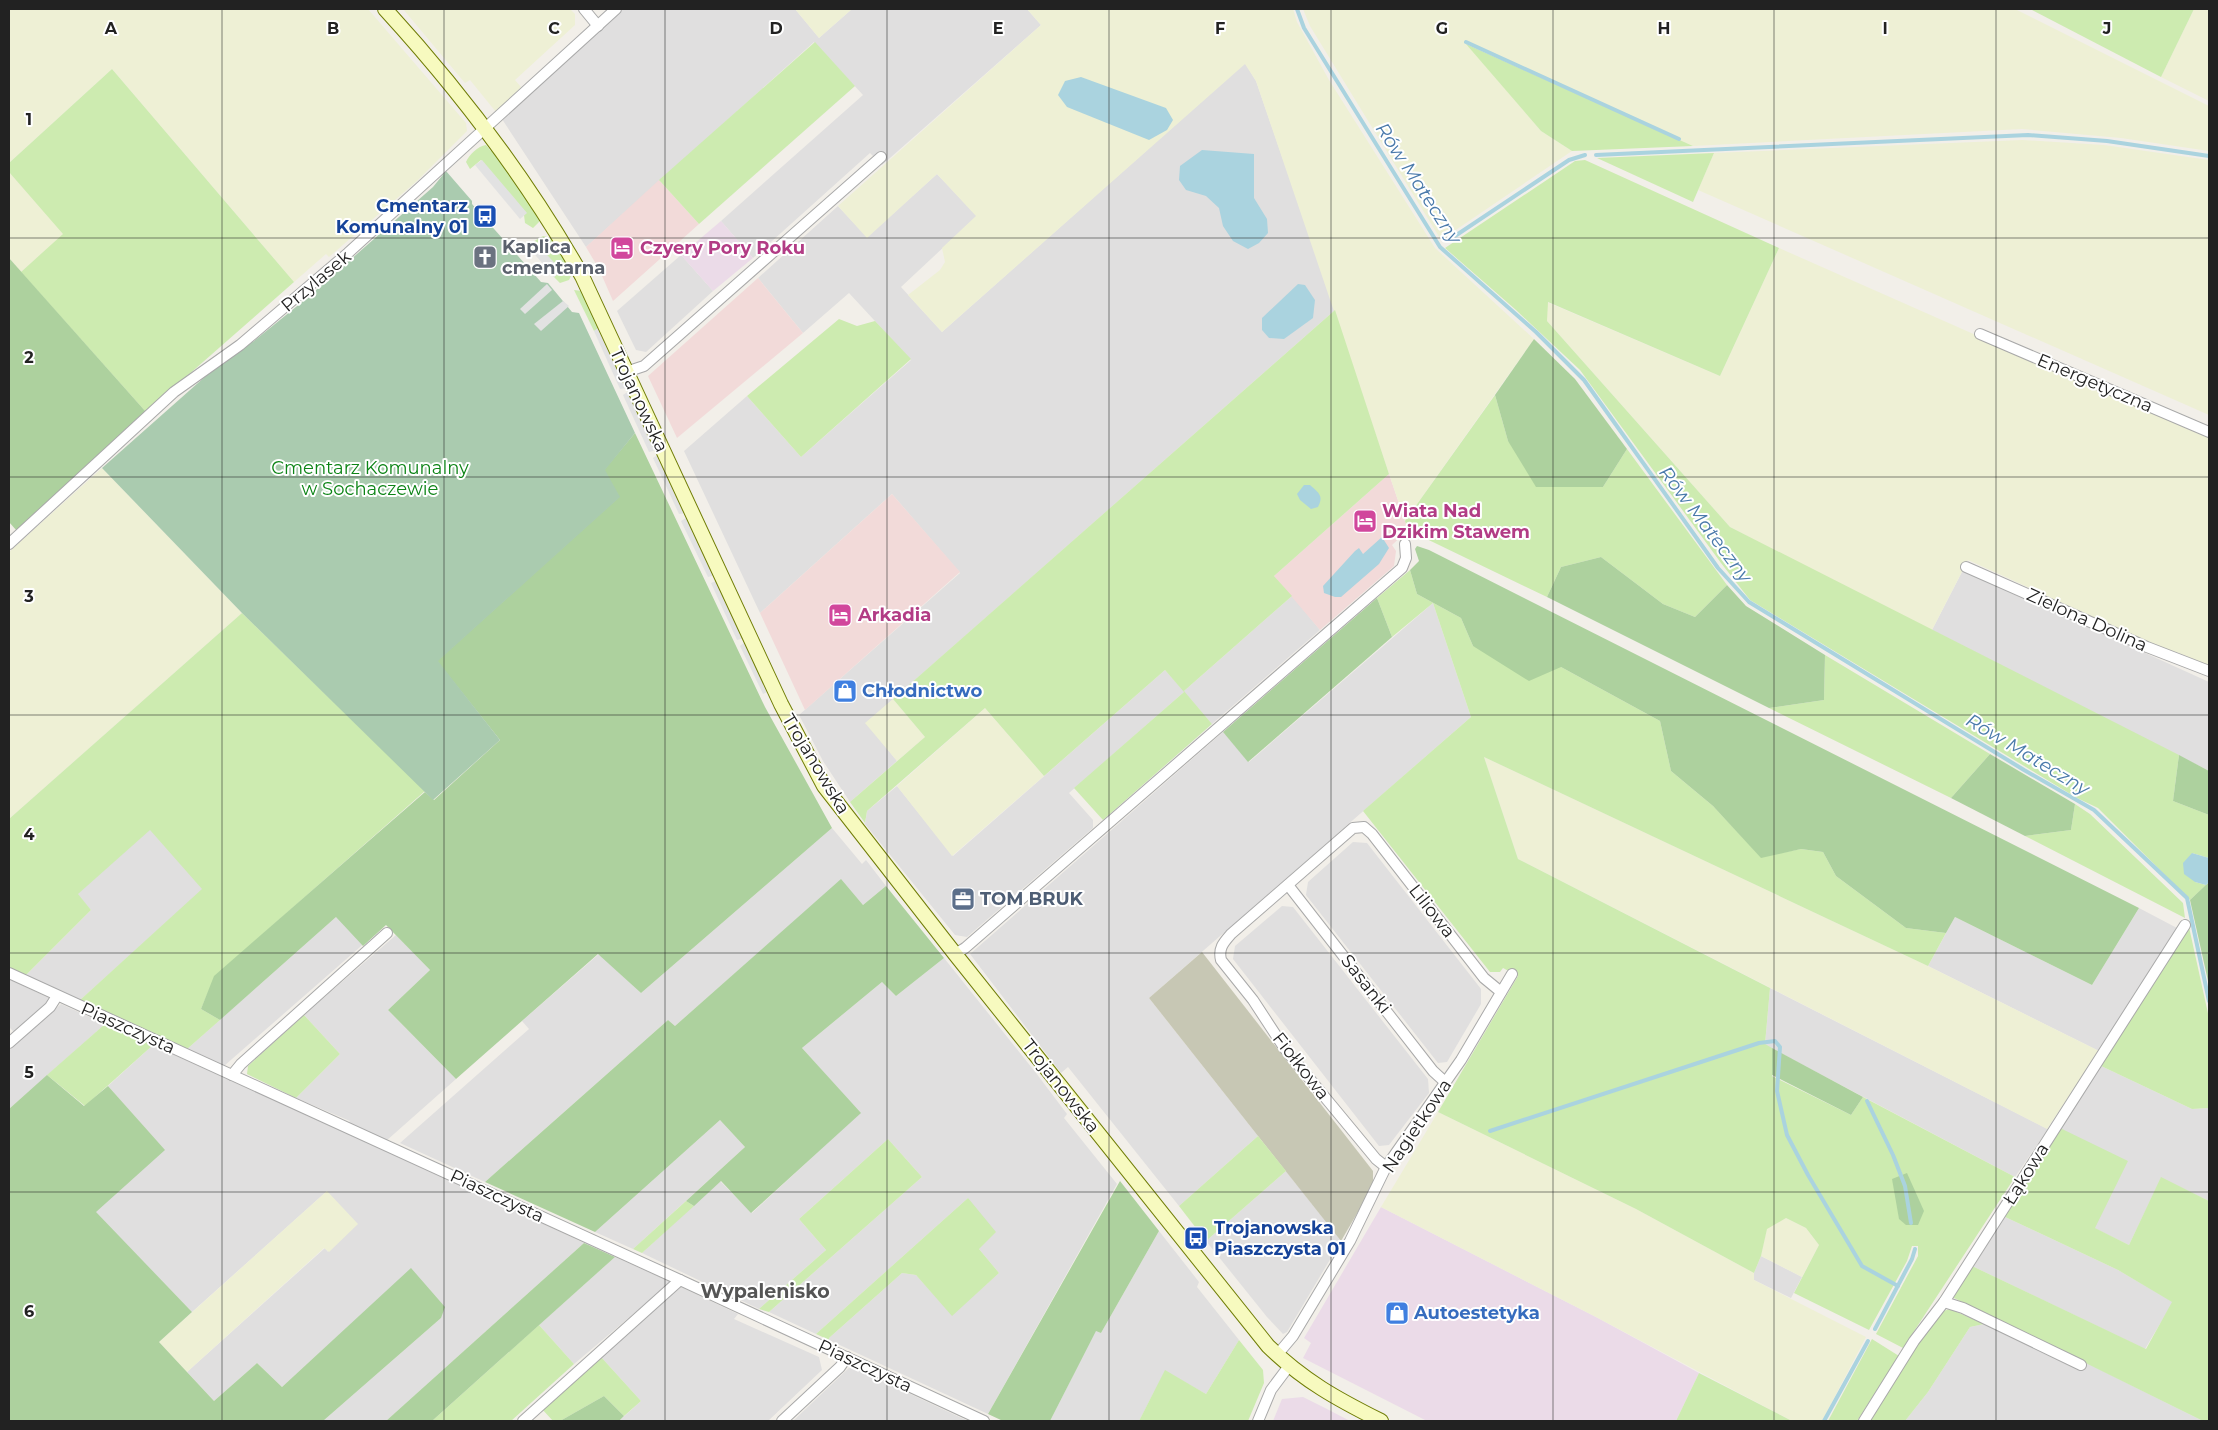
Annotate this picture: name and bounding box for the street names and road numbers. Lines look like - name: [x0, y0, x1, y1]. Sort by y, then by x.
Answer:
- street label: Przylasek: [277, 245, 356, 317]
- street label: Trojanowska: [605, 344, 673, 456]
- street label: Energetyczna: [2034, 349, 2156, 417]
- street label: Zielona Dolina: [2023, 584, 2151, 656]
- street label: Trojanowska: [778, 710, 854, 818]
- street label: Liliowa: [1404, 880, 1460, 942]
- street label: Sasanki: [1336, 950, 1396, 1018]
- street label: Piaszczysta: [77, 997, 179, 1059]
- street label: Fiołkowa: [1268, 1028, 1334, 1104]
- street label: Trojanowska: [1018, 1035, 1104, 1137]
- street label: Nagietkowa: [1378, 1075, 1456, 1177]
- street label: Łąkowa: [1998, 1139, 2054, 1209]
- street label: Piaszczysta: [447, 1165, 547, 1227]
- street label: Piaszczysta: [815, 1335, 915, 1397]

